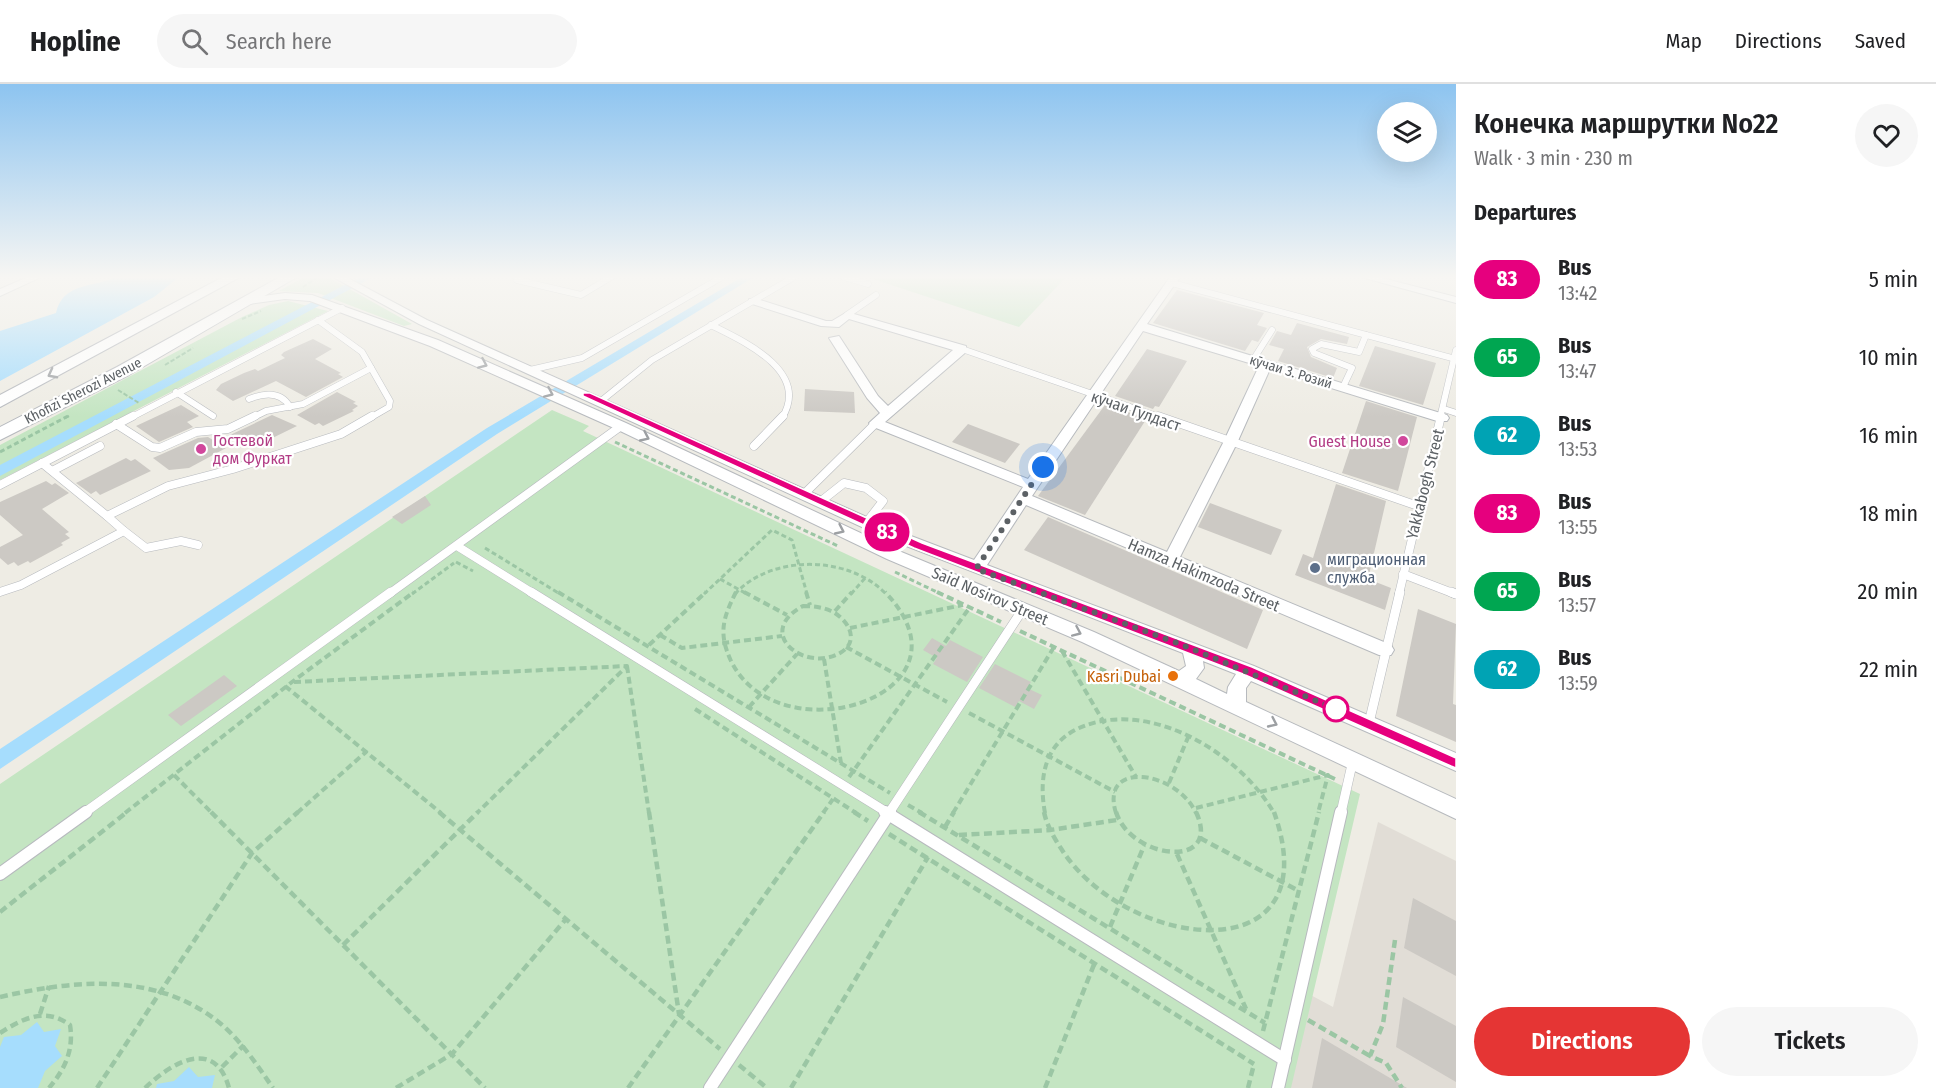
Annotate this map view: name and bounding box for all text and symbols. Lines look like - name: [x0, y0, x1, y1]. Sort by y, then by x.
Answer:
- search box: [157, 14, 577, 68]
- text: Hopline: [30, 25, 121, 58]
- icon: search: [178, 25, 211, 58]
- text: Search here: [226, 28, 332, 55]
- text: Map: [1665, 28, 1702, 54]
- text: Directions: [1735, 28, 1822, 54]
- text: Saved: [1855, 28, 1906, 54]
- map controls: [1377, 102, 1437, 162]
- button: layers: [1377, 102, 1437, 162]
- button: heart: [1855, 104, 1918, 167]
- text: Конечка маршрутки No22: [1474, 107, 1778, 140]
- text: Walk · 3 min · 230 m: [1474, 146, 1633, 170]
- text: Departures: [1474, 199, 1576, 226]
- text: Bus: [1558, 254, 1591, 281]
- text: 83: [1496, 266, 1518, 292]
- text: 5 min: [1869, 266, 1918, 293]
- text: 13:42: [1558, 281, 1597, 305]
- text: Bus: [1558, 332, 1591, 359]
- text: 65: [1496, 344, 1518, 370]
- text: 10 min: [1859, 344, 1918, 371]
- street label: кӯчаи З. Розий: [1248, 351, 1334, 393]
- street label: Khofizi Sherozi Avenue: [22, 354, 145, 428]
- one-way arrow: [477, 357, 488, 369]
- text: 13:47: [1558, 359, 1596, 383]
- one-way arrow: [48, 367, 58, 378]
- one-way arrow: [542, 386, 553, 398]
- street label: кӯчаи Гулдаст: [1089, 387, 1184, 435]
- text: Bus: [1558, 410, 1591, 437]
- text: 62: [1497, 422, 1517, 448]
- text: 16 min: [1859, 422, 1918, 449]
- street label: Yakkabogh Street: [1402, 426, 1448, 541]
- one-way arrow: [638, 430, 649, 442]
- place label: Гостевой дом Фуркат: [213, 431, 292, 468]
- place label: Guest House: [1309, 432, 1391, 451]
- marker: Guest House: [1396, 434, 1410, 448]
- text: 13:53: [1558, 437, 1597, 461]
- marker: Гостевой дом Фуркат: [194, 442, 208, 456]
- your location: [1028, 452, 1058, 482]
- text: Bus: [1558, 488, 1591, 515]
- text: 83: [1496, 500, 1518, 526]
- text: 18 min: [1859, 500, 1918, 527]
- line badge: 83: [860, 512, 914, 552]
- text: 13:55: [1558, 515, 1597, 539]
- text: 83: [876, 519, 898, 545]
- one-way arrow: [834, 523, 845, 535]
- street label: Hamza Hakimzoda Street: [1125, 534, 1283, 616]
- place label: миграционная служба: [1327, 550, 1426, 587]
- marker: миграционная служба: [1308, 561, 1322, 575]
- street label: Said Nosirov Street: [929, 563, 1052, 629]
- text: Bus: [1558, 566, 1591, 593]
- text: 65: [1496, 578, 1518, 604]
- text: 20 min: [1858, 578, 1918, 605]
- text: 13:57: [1558, 593, 1596, 617]
- one-way arrow: [1070, 625, 1081, 637]
- text: Bus: [1558, 644, 1591, 671]
- text: 62: [1497, 656, 1517, 682]
- text: 22 min: [1859, 656, 1918, 683]
- place label: Kasri Dubai: [1087, 667, 1161, 686]
- marker: Kasri Dubai: [1166, 669, 1180, 683]
- text: 13:59: [1558, 671, 1598, 695]
- unlabelled marker: [1323, 696, 1349, 722]
- one-way arrow: [1266, 716, 1277, 728]
- button: Directions: [1474, 1007, 1690, 1076]
- button: Tickets: [1702, 1007, 1918, 1076]

